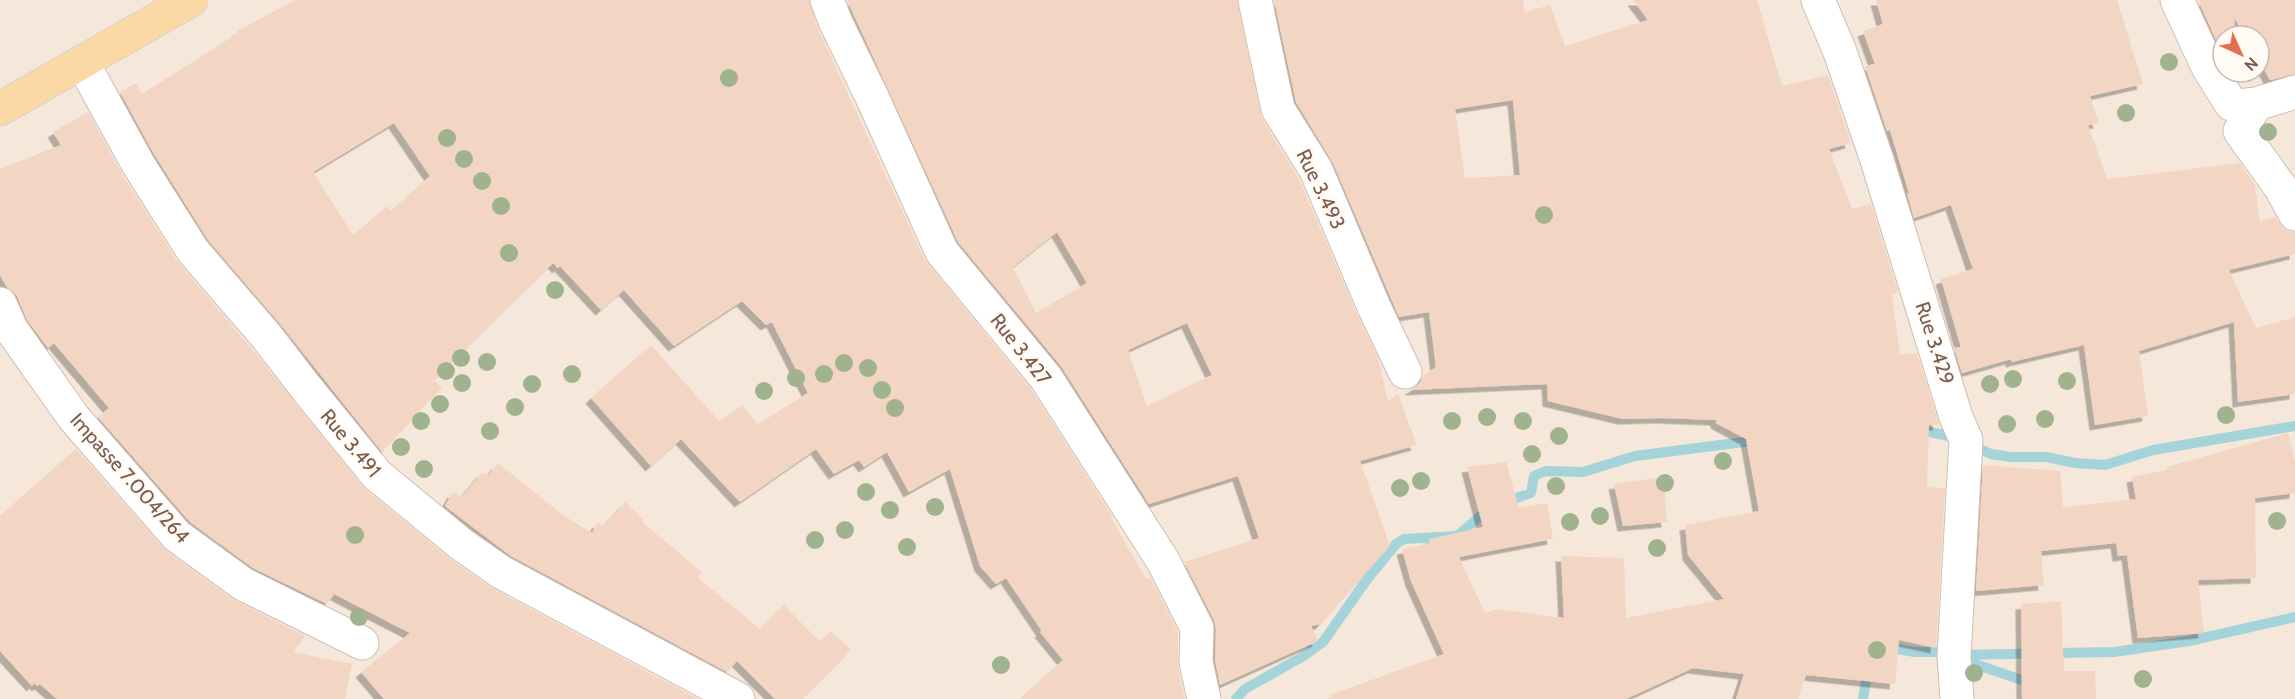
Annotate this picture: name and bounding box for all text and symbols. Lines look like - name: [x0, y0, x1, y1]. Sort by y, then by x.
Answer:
- north arrow: [2211, 24, 2271, 84]
- text: N: [2241, 54, 2262, 75]
- street label: Rue 3.493: [1291, 145, 1351, 233]
- street label: Rue 3.429: [1910, 299, 1960, 387]
- street label: Rue 3.427: [986, 308, 1056, 390]
- street label: Rue 3.491: [316, 404, 386, 482]
- street label: Impasse 7.004/264: [65, 408, 195, 548]

